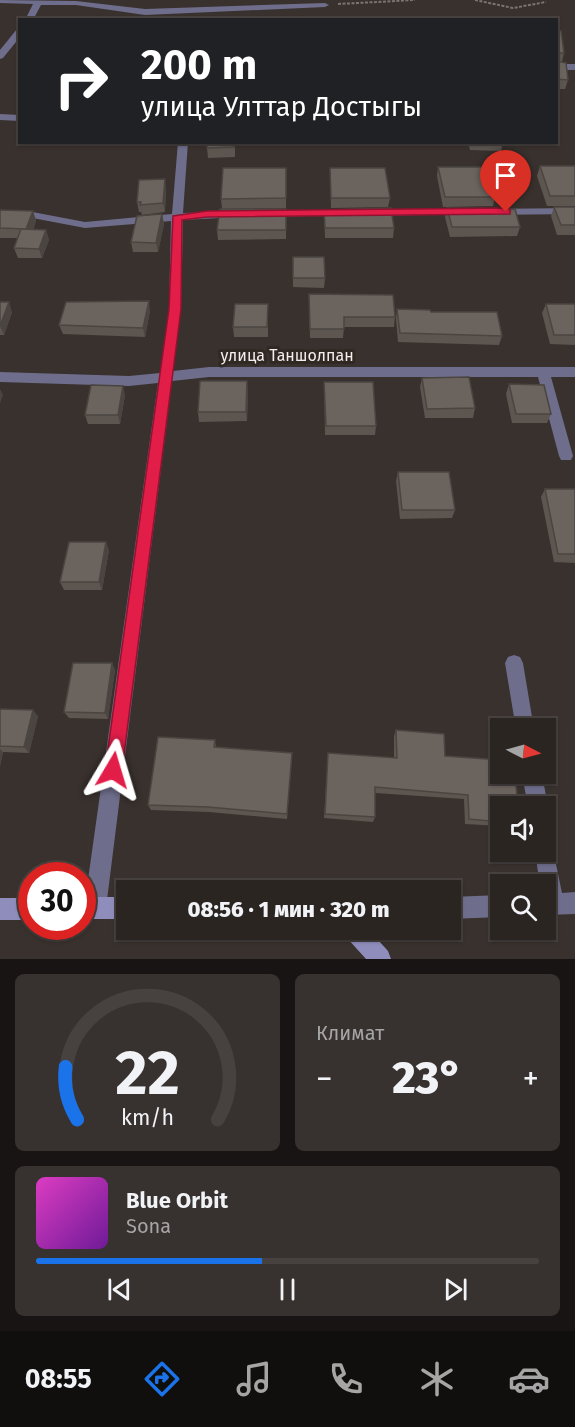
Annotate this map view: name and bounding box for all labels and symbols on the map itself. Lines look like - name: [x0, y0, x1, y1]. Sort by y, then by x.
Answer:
- pin: [480, 150, 531, 212]
- street label: улица Таншолпан: [220, 346, 354, 365]
- north arrow: [490, 718, 556, 784]
- position arrow: [81, 738, 145, 802]
- speed limit sign: 30: [18, 862, 96, 940]

